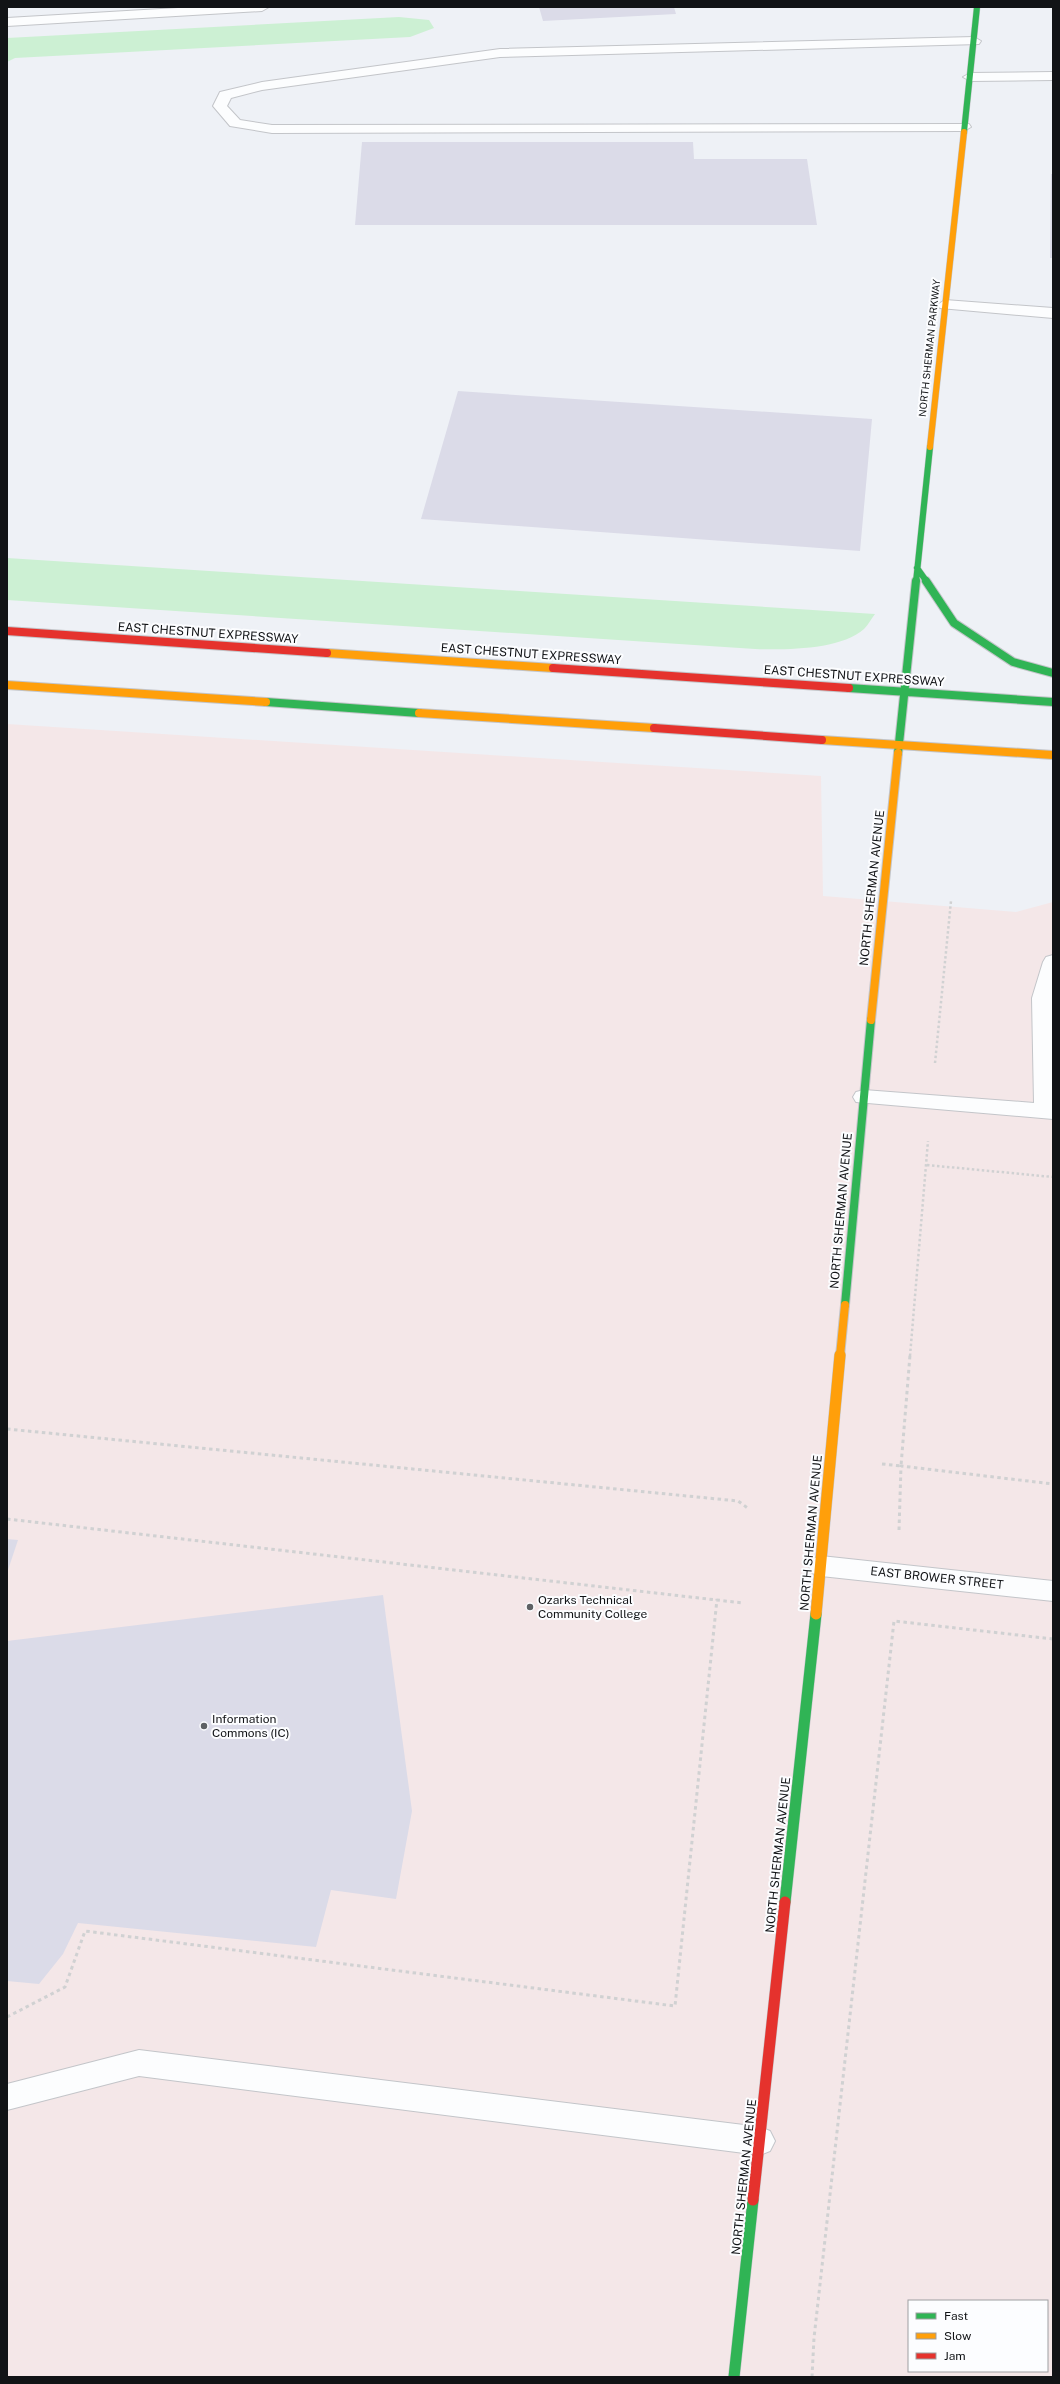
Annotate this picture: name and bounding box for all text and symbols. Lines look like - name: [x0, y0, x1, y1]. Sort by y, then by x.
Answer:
- street label: NORTH SHERMAN PARKWAY: [916, 279, 942, 417]
- street label: EAST CHESTNUT EXPRESSWAY: [117, 620, 299, 646]
- street label: EAST CHESTNUT EXPRESSWAY: [440, 641, 622, 667]
- street label: EAST CHESTNUT EXPRESSWAY: [763, 663, 945, 689]
- street label: NORTH SHERMAN AVENUE: [857, 809, 887, 967]
- street label: NORTH SHERMAN AVENUE: [827, 1132, 855, 1290]
- street label: NORTH SHERMAN AVENUE: [797, 1454, 825, 1612]
- street label: EAST BROWER STREET: [870, 1564, 1004, 1592]
- place label: Ozarks Technical Community College: [538, 1593, 648, 1621]
- marker: Ozarks Technical Community College: [525, 1602, 535, 1612]
- place label: Information Commons (IC): [212, 1712, 289, 1740]
- marker: Information Commons (IC): [199, 1721, 209, 1731]
- street label: NORTH SHERMAN AVENUE: [763, 1776, 793, 1934]
- street label: NORTH SHERMAN AVENUE: [729, 2098, 759, 2256]
- legend: [908, 2300, 1048, 2372]
- text: Fast: [944, 2309, 969, 2323]
- text: Slow: [944, 2329, 972, 2343]
- text: Jam: [944, 2349, 966, 2363]

